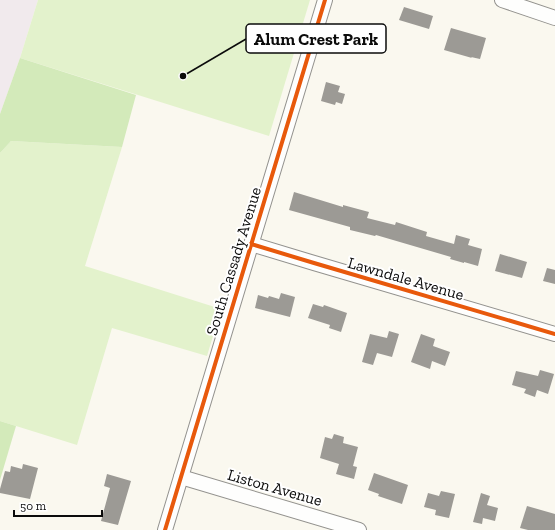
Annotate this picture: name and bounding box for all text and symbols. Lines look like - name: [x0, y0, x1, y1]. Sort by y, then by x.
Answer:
- callout: Alum Crest Park: [246, 24, 386, 53]
- text: Alum Crest Park: [254, 29, 379, 49]
- street label: South Cassady Avenue: [202, 185, 265, 338]
- street label: Lawndale Avenue: [346, 253, 466, 304]
- street label: Liston Avenue: [225, 465, 324, 510]
- scale bar: [14, 492, 102, 518]
- text: 50 m: [20, 499, 47, 513]

